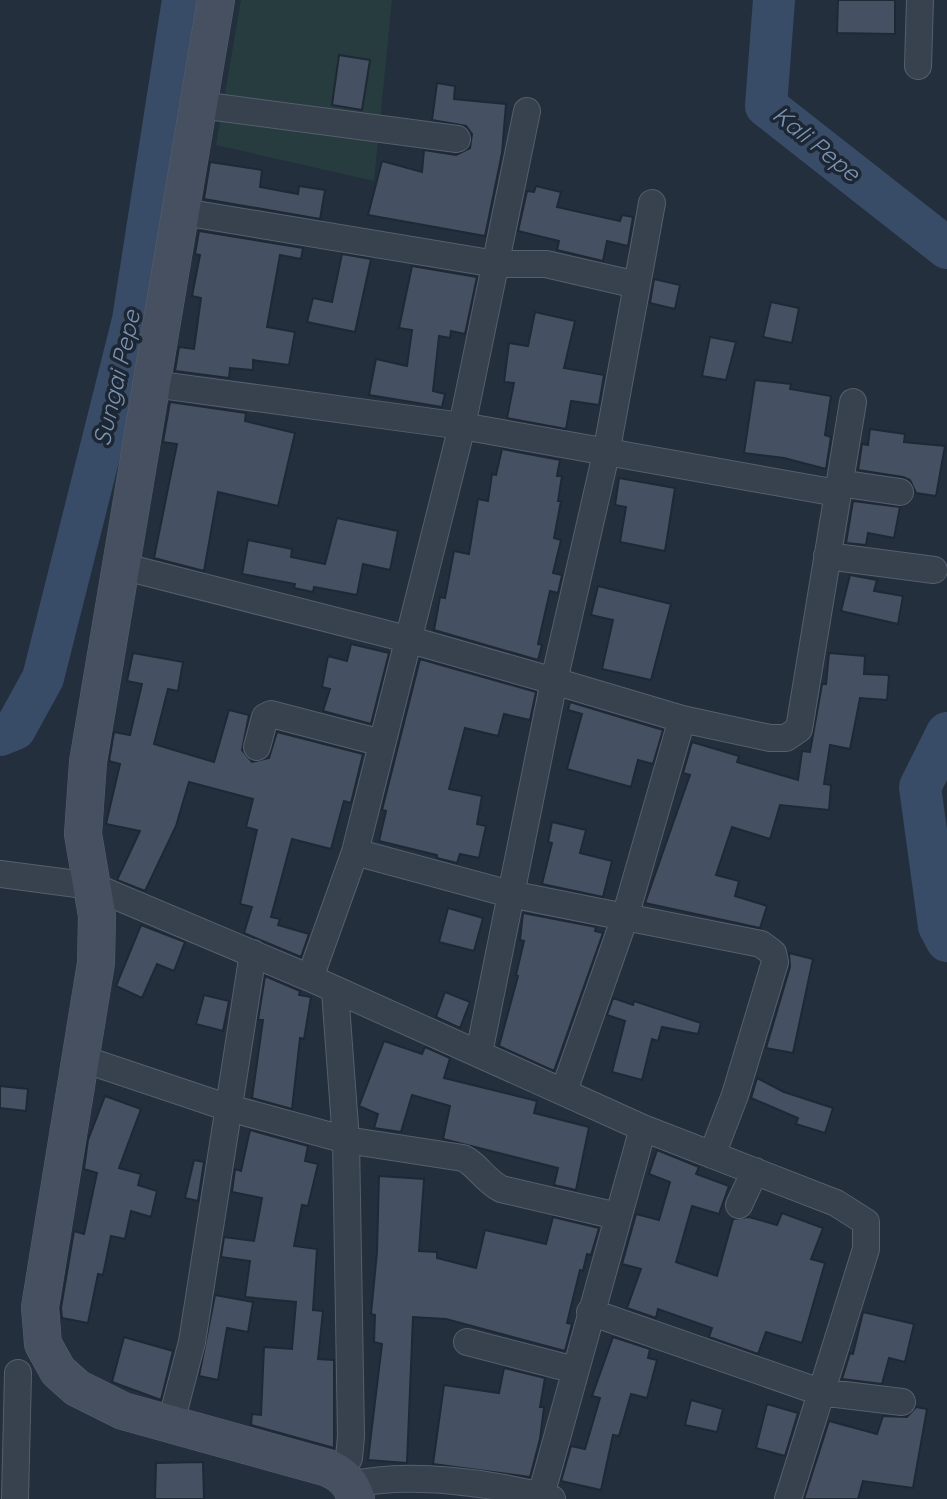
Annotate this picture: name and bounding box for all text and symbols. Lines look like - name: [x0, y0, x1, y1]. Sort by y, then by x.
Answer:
- water label: Kali Pepe: [767, 99, 867, 188]
- water label: Sungai Pepe: [86, 306, 146, 448]

